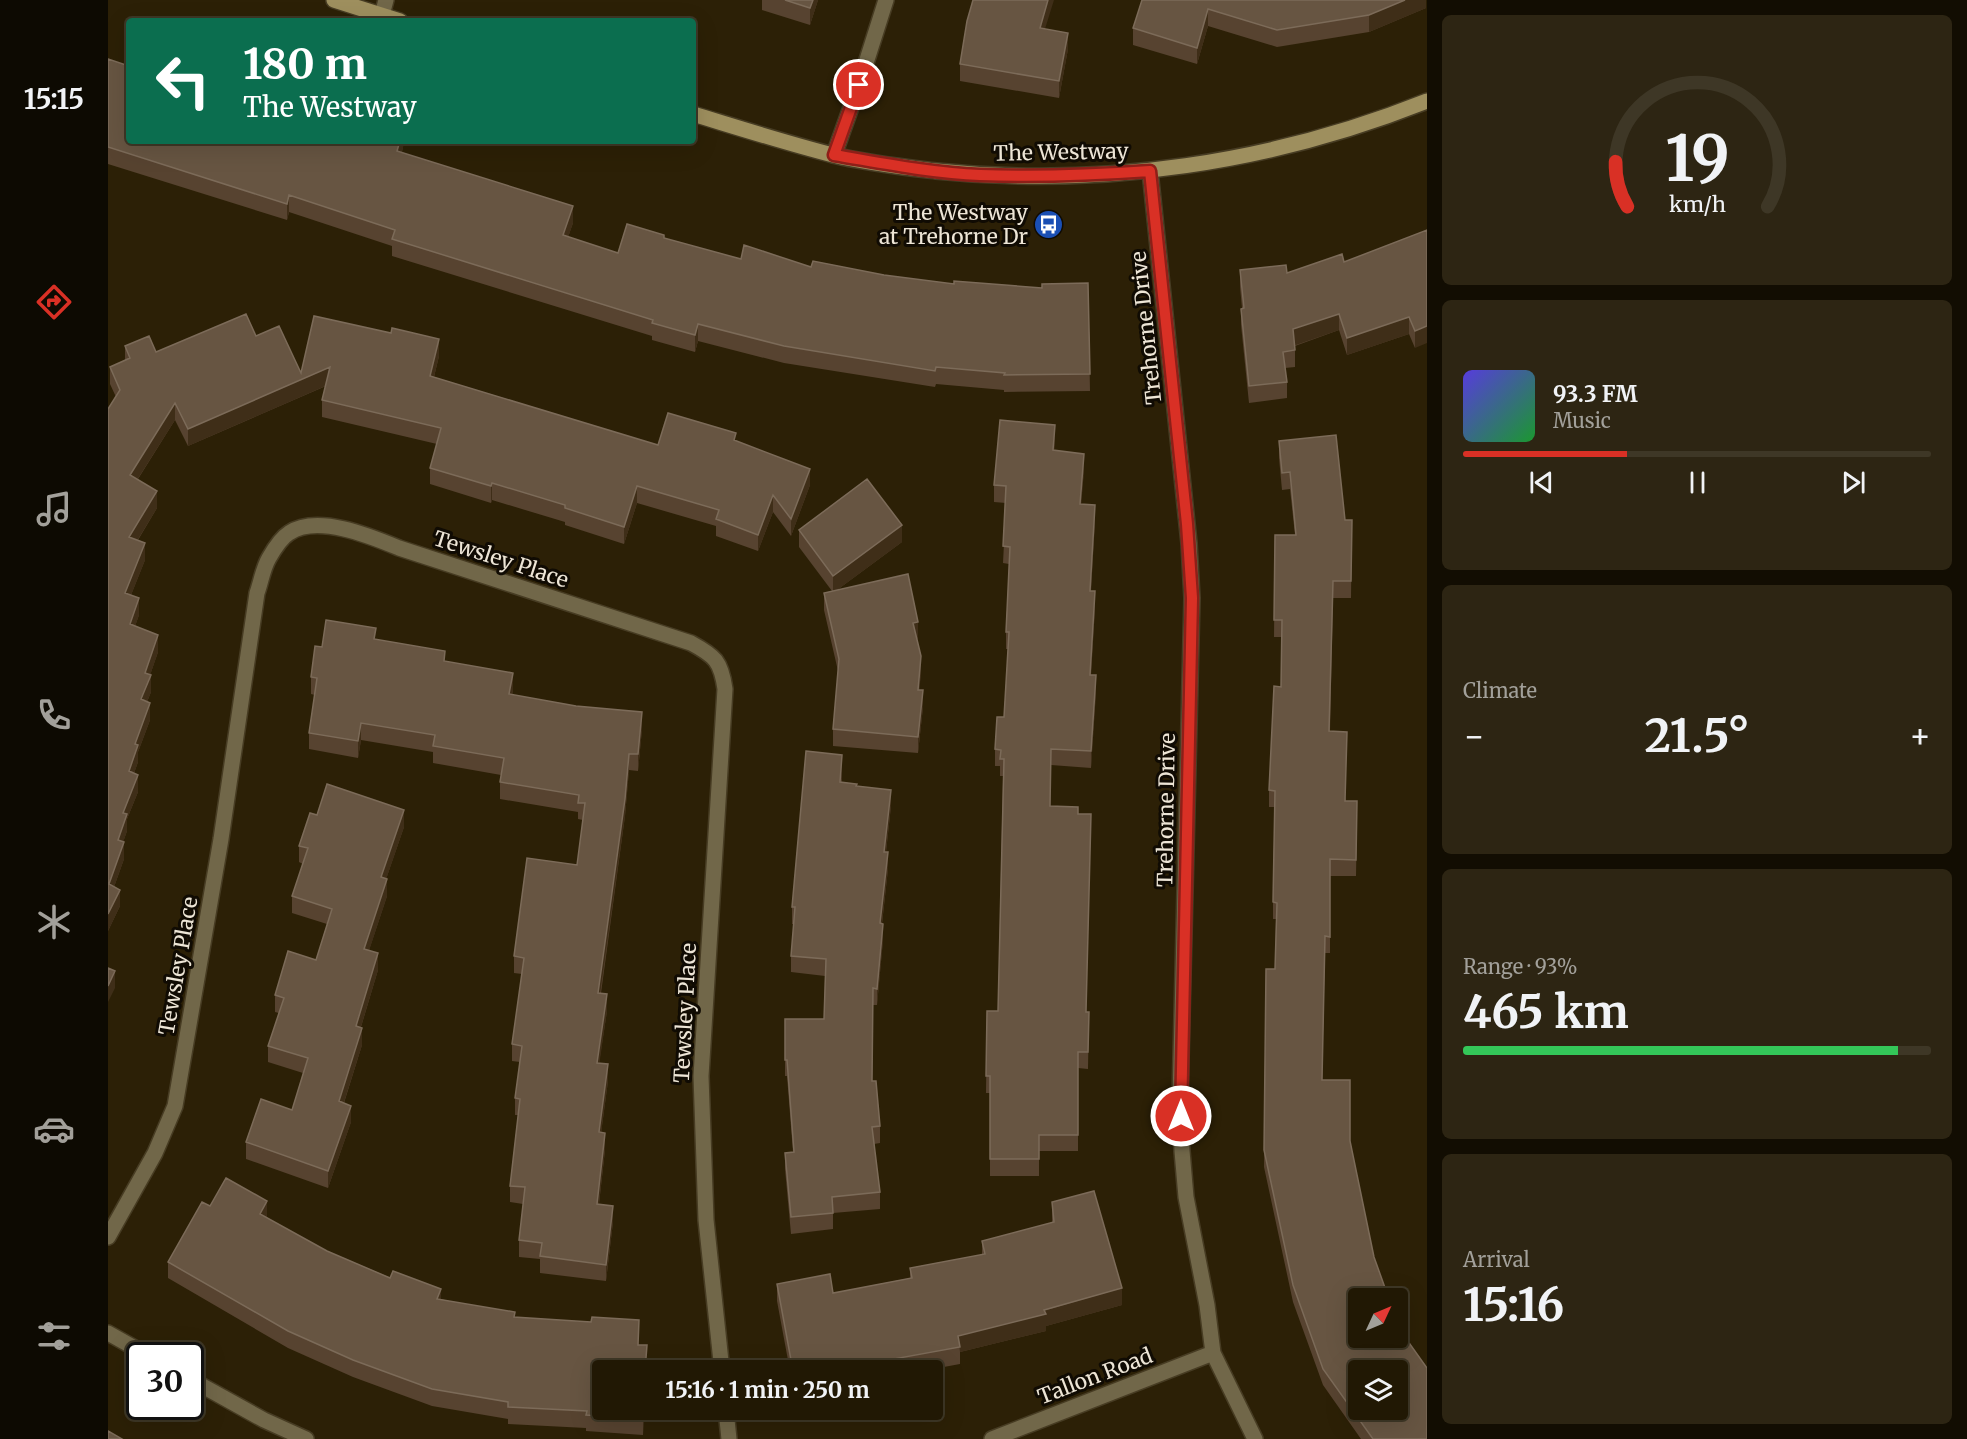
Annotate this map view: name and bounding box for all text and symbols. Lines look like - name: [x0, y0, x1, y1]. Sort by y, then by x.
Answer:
- text: 180 m: [243, 38, 367, 90]
- icon: left: [144, 42, 222, 120]
- pin: [833, 59, 884, 110]
- icon: arrive: [842, 68, 875, 101]
- text: 15:15: [24, 82, 84, 116]
- text: The Westway: [243, 90, 417, 124]
- text: 19: [1665, 120, 1729, 198]
- street label: The Westway: [993, 137, 1130, 167]
- text: km/h: [1669, 191, 1725, 218]
- place label: The Westway at Trehorne Dr: [879, 199, 1029, 250]
- bus stop icon: The Westway at Trehorne Dr: [1033, 208, 1065, 240]
- street label: Trehorne Drive: [1125, 250, 1167, 406]
- icon: directions: [33, 281, 75, 323]
- text: 93.3 FM: [1553, 380, 1638, 408]
- text: Music: [1553, 408, 1611, 433]
- icon: previous: [1525, 466, 1558, 499]
- icon: pause: [1681, 466, 1714, 499]
- icon: next: [1837, 466, 1870, 499]
- icon: music: [33, 488, 75, 530]
- street label: Tewsley Place: [430, 525, 572, 594]
- text: Climate: [1463, 678, 1537, 703]
- icon: phone: [33, 694, 75, 736]
- text: 21.5°: [1645, 708, 1749, 764]
- text: −: [1463, 716, 1485, 757]
- text: +: [1909, 716, 1931, 757]
- street label: Trehorne Drive: [1151, 733, 1181, 887]
- street label: Tewsley Place: [153, 895, 203, 1037]
- icon: climate: [33, 901, 75, 943]
- street label: Tewsley Place: [668, 942, 702, 1084]
- text: Range · 93%: [1463, 954, 1578, 979]
- text: 465 km: [1463, 984, 1629, 1040]
- position arrow: [1149, 1084, 1213, 1148]
- icon: car: [33, 1108, 75, 1150]
- text: Arrival: [1463, 1247, 1530, 1272]
- text: 15:16: [1463, 1277, 1564, 1333]
- north arrow: [1348, 1288, 1408, 1348]
- map controls: [1348, 1288, 1408, 1420]
- icon: filters: [33, 1315, 75, 1357]
- speed limit sign: 30: [126, 1342, 204, 1420]
- street label: Tallon Road: [1034, 1342, 1157, 1410]
- button: layers: [1348, 1360, 1408, 1420]
- text: 15:16 · 1 min · 250 m: [665, 1376, 870, 1404]

